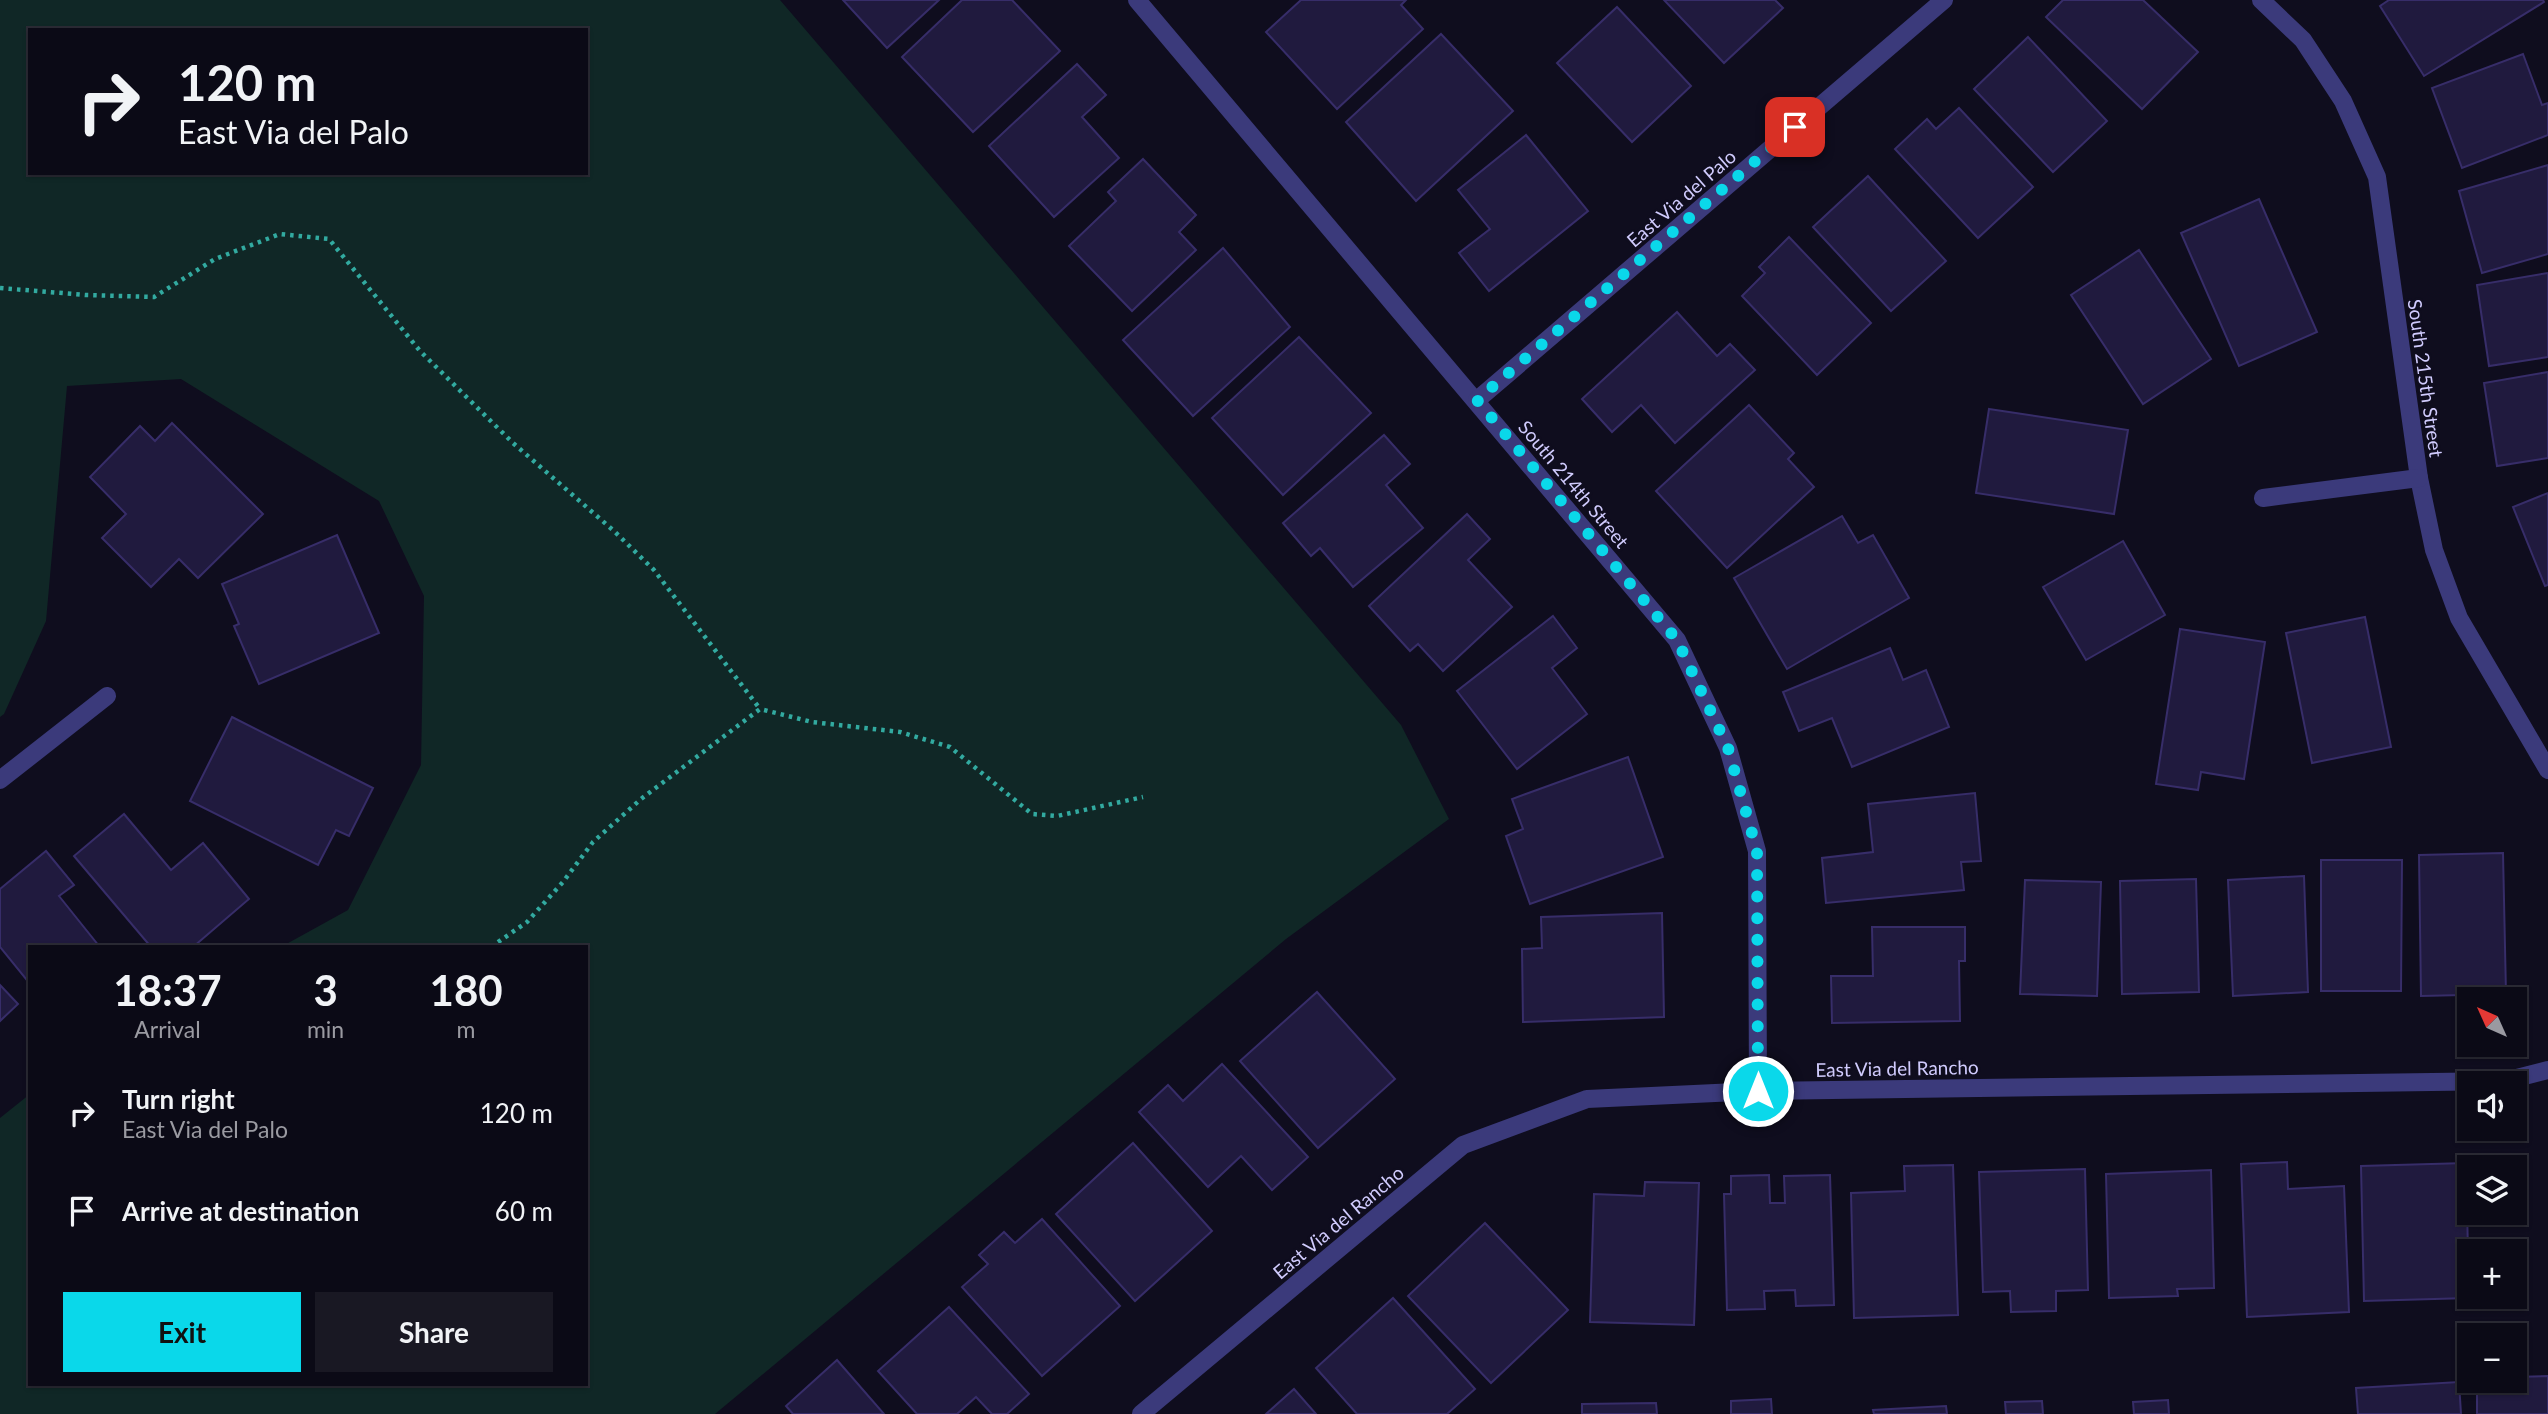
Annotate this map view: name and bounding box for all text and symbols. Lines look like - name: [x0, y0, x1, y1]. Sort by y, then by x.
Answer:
- text: 120 m: [178, 53, 316, 111]
- icon: right: [63, 56, 154, 147]
- pin: [1765, 97, 1825, 157]
- icon: arrive: [1776, 108, 1814, 146]
- text: East Via del Palo: [178, 112, 409, 151]
- street label: East Via del Palo: [1622, 144, 1740, 252]
- street label: South 215th Street: [2404, 298, 2448, 459]
- street label: South 214th Street: [1514, 416, 1634, 553]
- text: 18:37: [113, 965, 222, 1015]
- text: 3: [313, 965, 338, 1015]
- text: 180: [430, 965, 503, 1015]
- north arrow: [2457, 987, 2527, 1057]
- map controls: [2457, 987, 2527, 1393]
- text: Arrival: [134, 1015, 201, 1043]
- text: min: [307, 1015, 344, 1043]
- text: m: [457, 1015, 476, 1043]
- position arrow: [1721, 1054, 1795, 1128]
- street label: East Via del Rancho: [1815, 1055, 1979, 1081]
- button: sound: [2457, 1071, 2527, 1141]
- text: Turn right: [122, 1083, 235, 1115]
- icon: right: [63, 1094, 101, 1132]
- text: 120 m: [480, 1097, 553, 1129]
- text: East Via del Palo: [122, 1115, 288, 1143]
- button: layers: [2457, 1155, 2527, 1225]
- street label: East Via del Rancho: [1268, 1161, 1408, 1283]
- icon: arrive: [63, 1192, 101, 1230]
- text: Arrive at destination: [122, 1195, 359, 1227]
- text: 60 m: [495, 1195, 553, 1227]
- button: +: [2457, 1239, 2527, 1309]
- button: Exit: [63, 1292, 301, 1372]
- button: Share: [315, 1292, 553, 1372]
- button: −: [2457, 1323, 2527, 1393]

